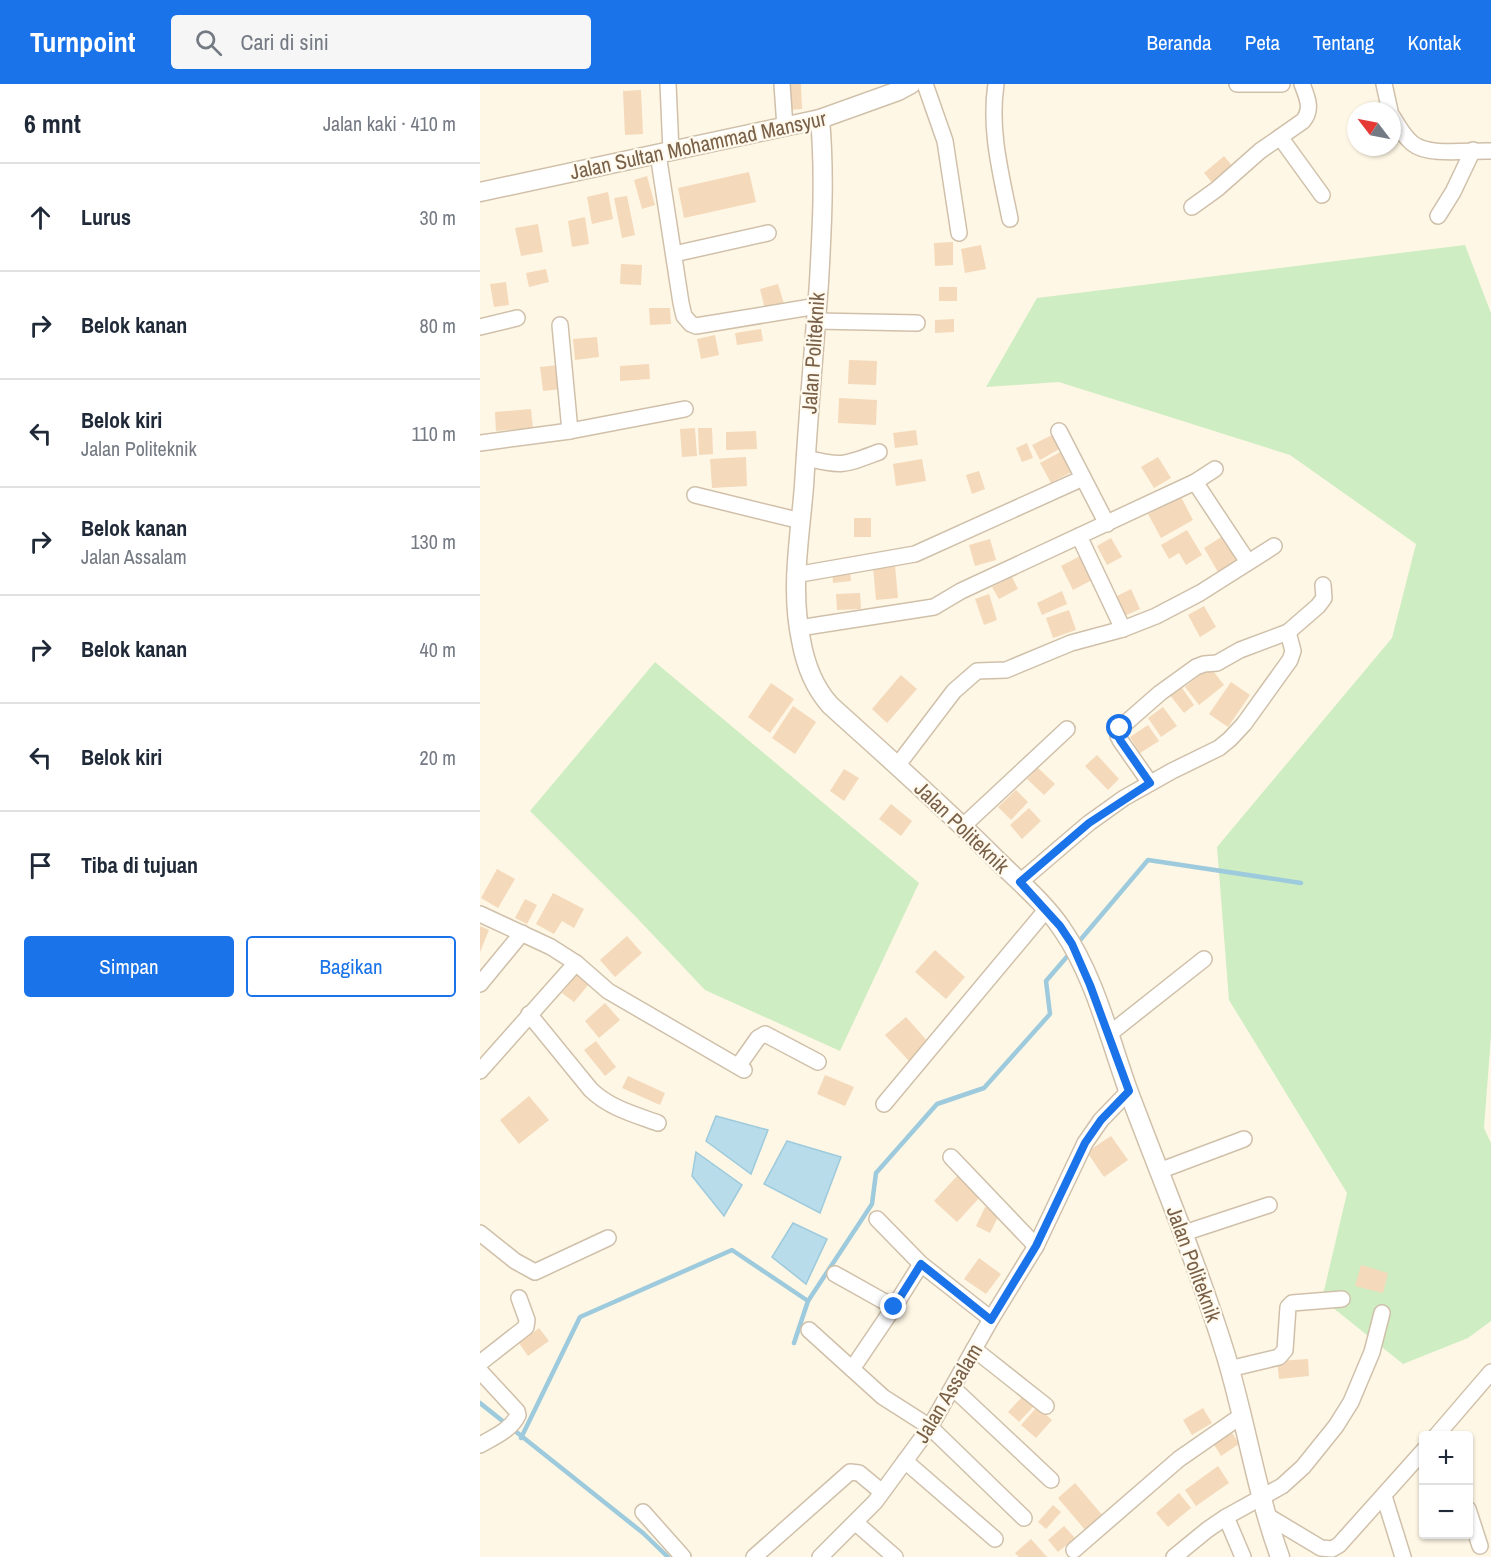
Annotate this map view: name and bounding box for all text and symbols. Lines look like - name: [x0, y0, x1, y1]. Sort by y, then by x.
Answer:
- search box: [171, 15, 591, 69]
- text: Turnpoint: [30, 23, 135, 61]
- icon: search: [192, 26, 225, 59]
- text: Cari di sini: [240, 27, 329, 57]
- text: Beranda: [1147, 28, 1212, 57]
- text: Peta: [1245, 28, 1280, 57]
- text: Tentang: [1313, 28, 1374, 57]
- text: Kontak: [1407, 28, 1461, 57]
- north arrow: [1347, 102, 1401, 156]
- street label: Jalan Sultan Mohammad Mansyur: [567, 104, 829, 186]
- text: 6 mnt: [24, 106, 81, 141]
- text: Jalan kaki · 410 m: [323, 110, 456, 137]
- icon: ahead: [24, 201, 57, 234]
- text: Lurus: [81, 202, 131, 232]
- text: 30 m: [420, 204, 456, 231]
- street label: Jalan Politeknik: [794, 291, 832, 415]
- icon: right: [24, 309, 57, 342]
- text: Belok kanan: [81, 310, 187, 340]
- text: 80 m: [420, 312, 456, 339]
- text: Belok kiri: [81, 405, 162, 435]
- icon: left: [24, 417, 57, 450]
- text: 110 m: [412, 420, 456, 447]
- text: Jalan Politeknik: [81, 435, 197, 462]
- text: Belok kanan: [81, 513, 187, 543]
- icon: right: [24, 525, 57, 558]
- text: 130 m: [410, 528, 456, 555]
- text: Jalan Assalam: [81, 543, 187, 570]
- icon: right: [24, 633, 57, 666]
- text: Belok kanan: [81, 634, 187, 664]
- text: 40 m: [420, 636, 456, 663]
- route start: [1106, 714, 1132, 740]
- icon: left: [24, 741, 57, 774]
- text: Belok kiri: [81, 742, 162, 772]
- text: 20 m: [420, 744, 456, 771]
- street label: Jalan Politeknik: [908, 774, 1016, 880]
- icon: arrive: [24, 849, 57, 882]
- text: Tiba di tujuan: [81, 850, 198, 880]
- button: Simpan: [24, 936, 234, 997]
- button: Bagikan: [246, 936, 456, 997]
- street label: Jalan Politeknik: [1160, 1202, 1229, 1326]
- route end: [880, 1293, 906, 1319]
- street label: Jalan Assalam: [907, 1338, 989, 1448]
- map controls: [1419, 1431, 1473, 1539]
- button: +: [1419, 1431, 1473, 1485]
- button: −: [1419, 1485, 1473, 1539]

